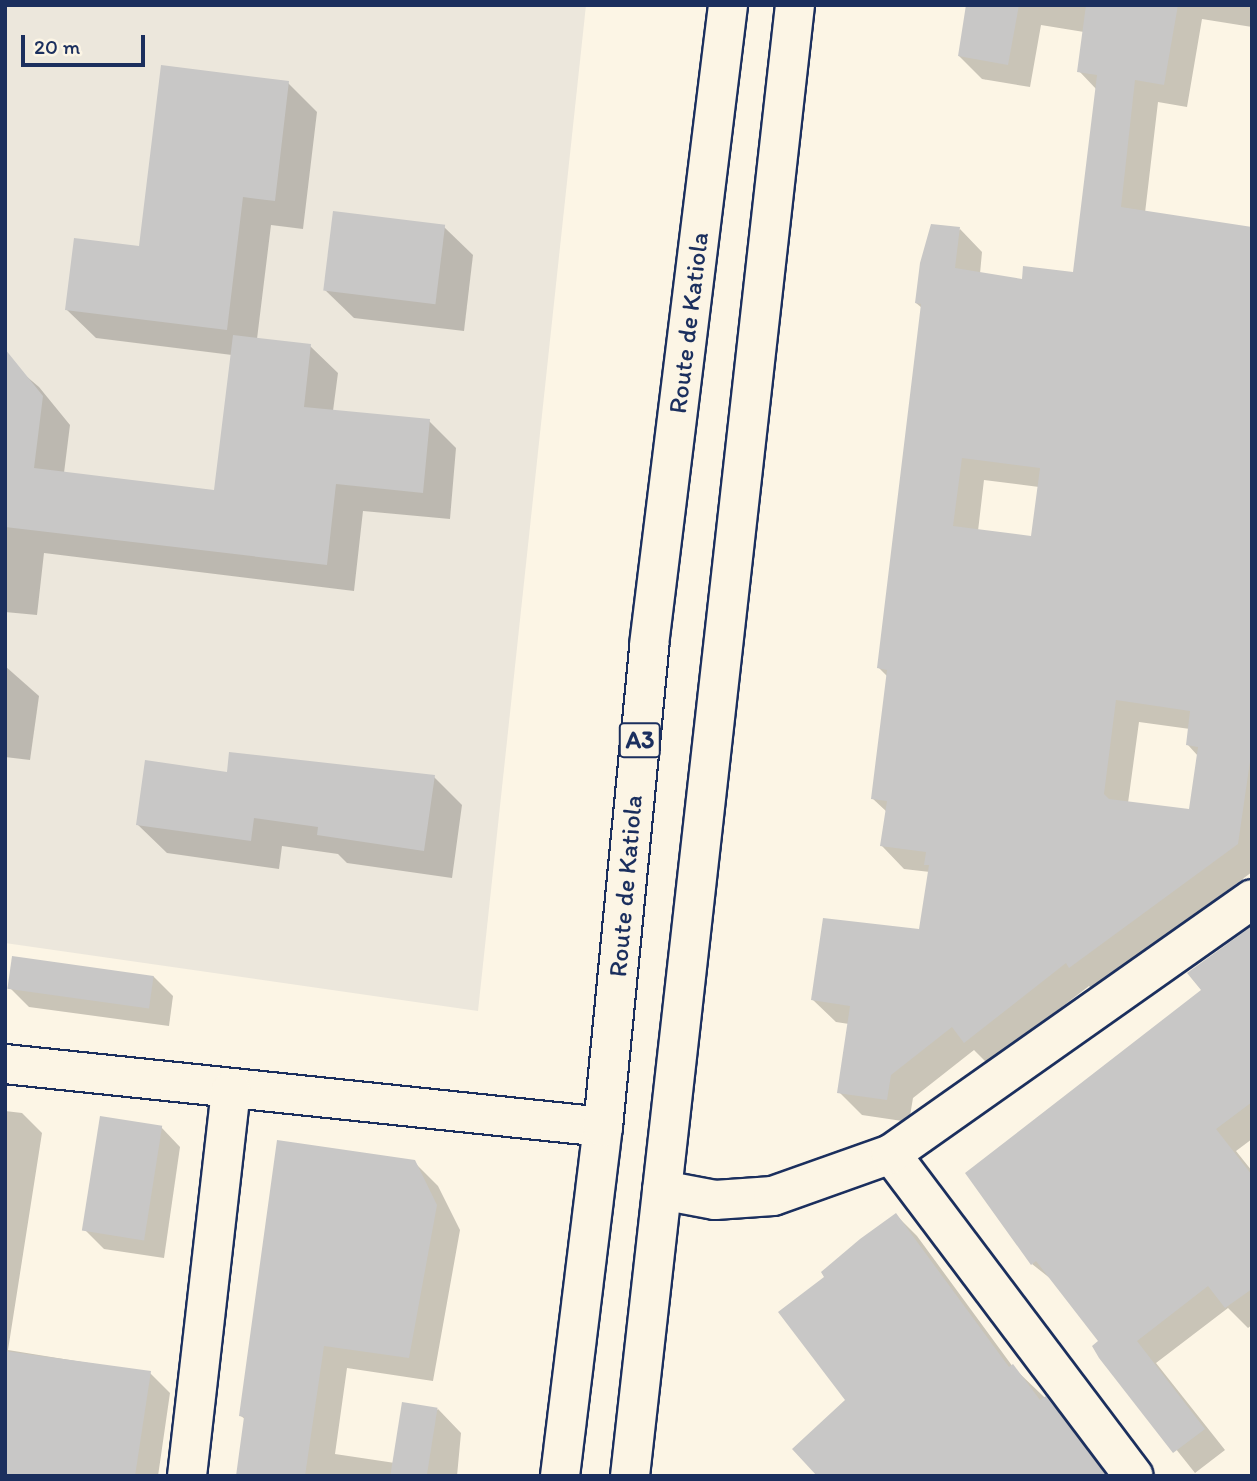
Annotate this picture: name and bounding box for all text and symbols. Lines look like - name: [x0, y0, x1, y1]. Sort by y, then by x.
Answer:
- scale bar: [24, 21, 149, 65]
- text: 20 m: [34, 34, 80, 59]
- street label: Route de Katiola: [662, 230, 716, 416]
- road number: A3: [617, 720, 663, 760]
- street label: Route de Katiola: [602, 793, 650, 979]

